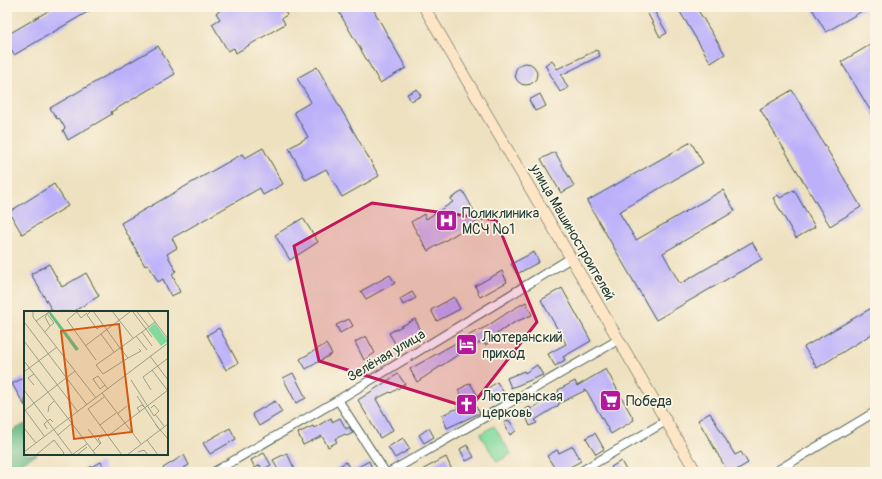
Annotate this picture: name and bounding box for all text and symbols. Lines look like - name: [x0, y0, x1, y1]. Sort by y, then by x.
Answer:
- street label: улица Машиностроителей: [526, 160, 618, 303]
- place label: Поликлиника МСЧ №1: [462, 205, 539, 238]
- hospital icon: Поликлиника МСЧ №1: [434, 208, 460, 234]
- inset map: [24, 311, 168, 455]
- street label: Зелёная улица: [344, 325, 428, 385]
- place label: Лютеранский приход: [481, 329, 563, 362]
- hotel icon: Лютеранский приход: [453, 332, 479, 358]
- place label: Лютеранская церковь: [481, 388, 563, 421]
- supermarket icon: Победа: [597, 388, 623, 414]
- church icon: Лютеранская церковь: [454, 391, 480, 417]
- place label: Победа: [626, 393, 672, 410]

